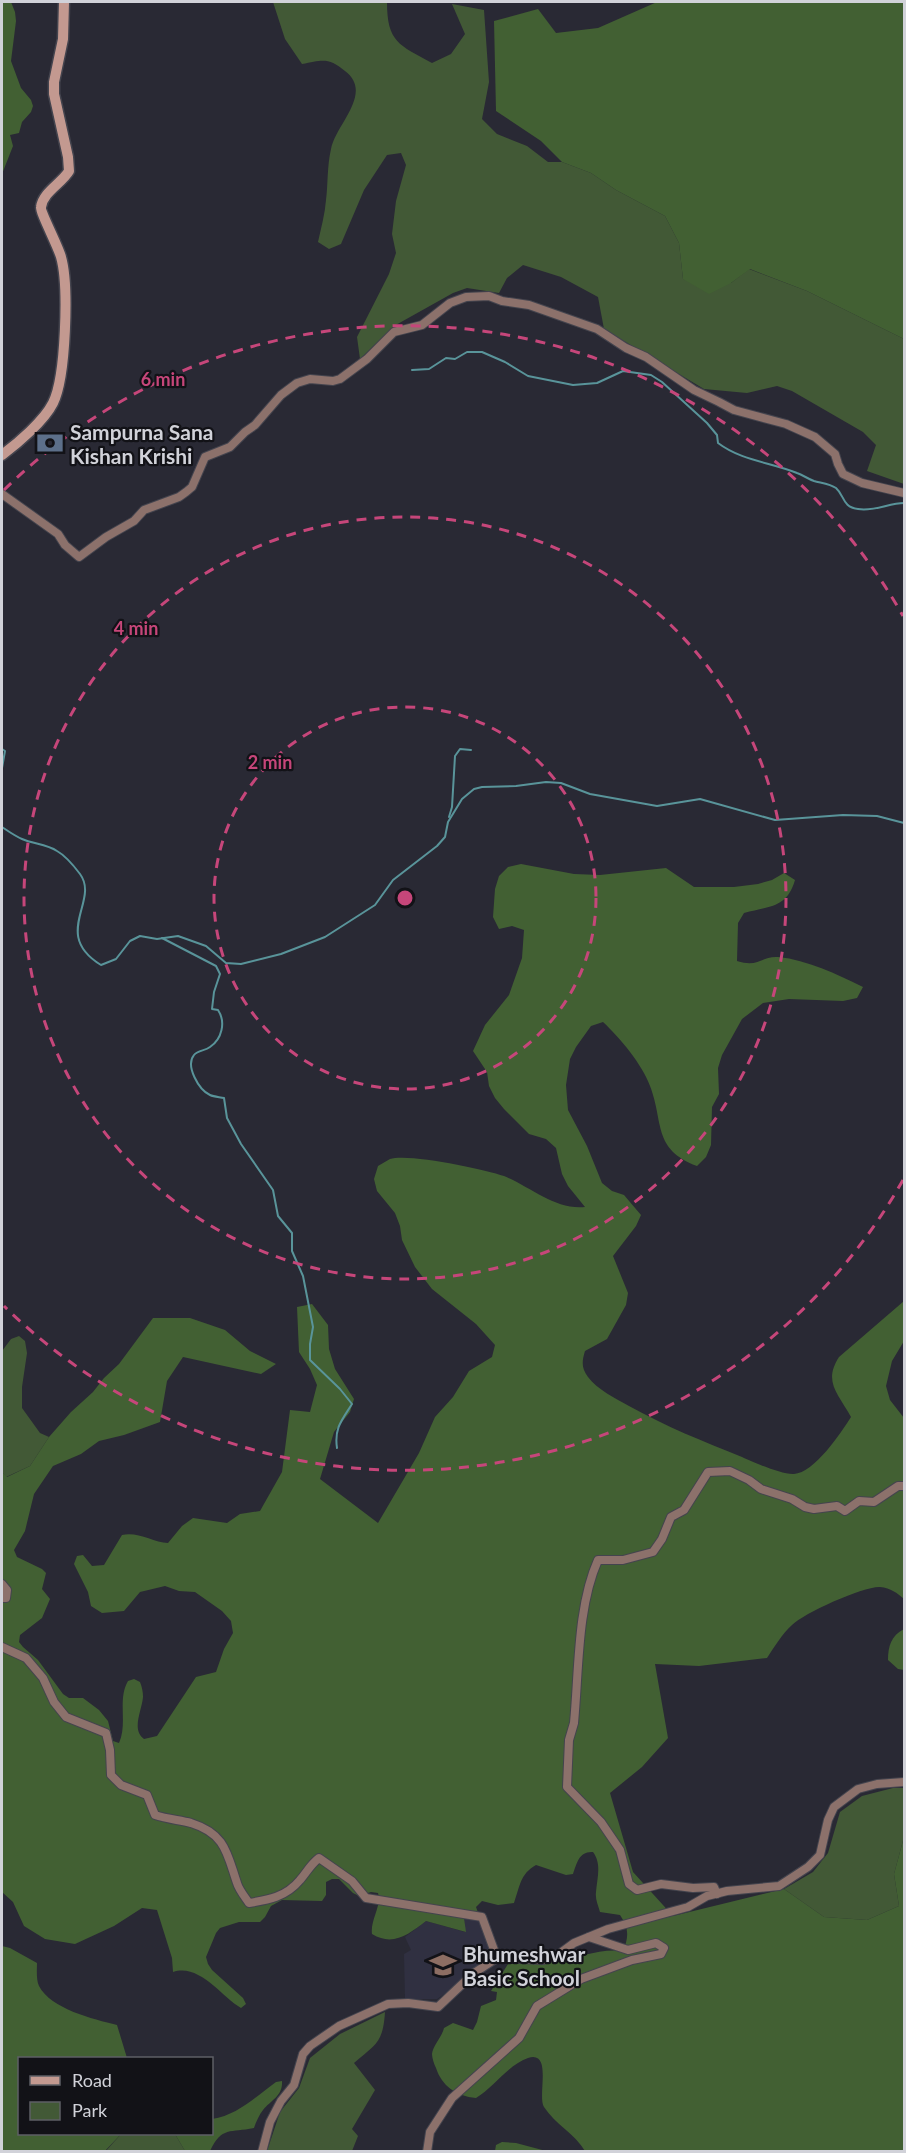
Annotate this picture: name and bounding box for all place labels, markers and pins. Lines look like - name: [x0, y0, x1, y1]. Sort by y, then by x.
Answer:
- place label: Sampurna Sana Kishan Krishi: [70, 419, 213, 468]
- bank icon: Sampurna Sana Kishan Krishi: [35, 428, 65, 458]
- centre of rings: [395, 888, 415, 908]
- place label: Bhumeshwar Basic School: [463, 1941, 586, 1990]
- school or university icon: Bhumeshwar Basic School: [428, 1950, 458, 1980]

